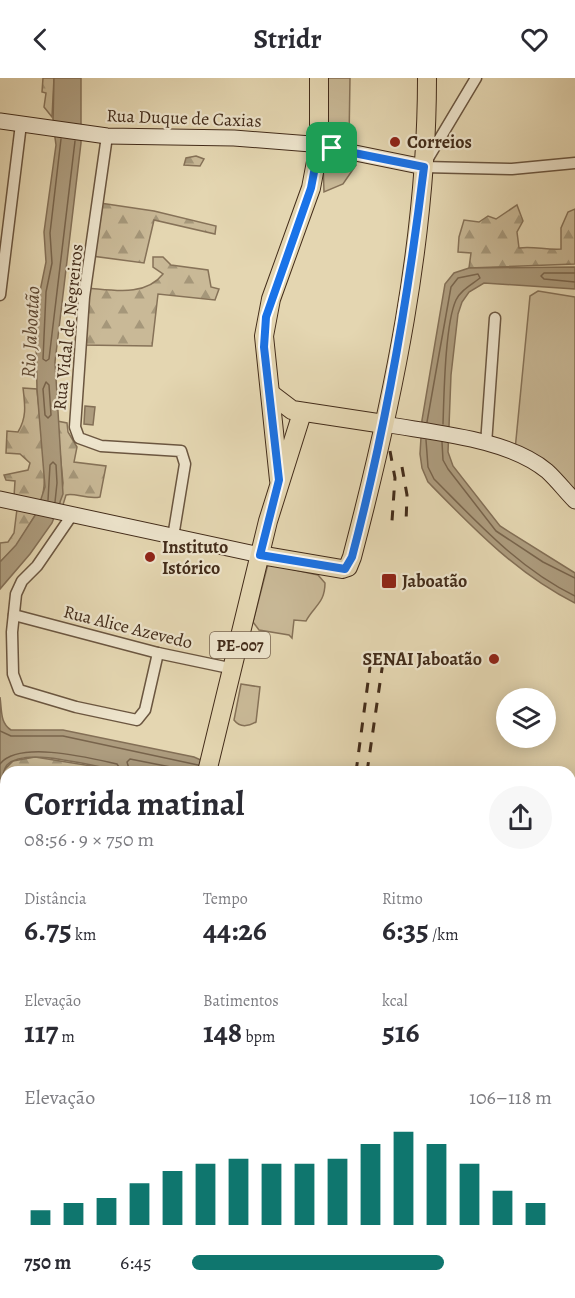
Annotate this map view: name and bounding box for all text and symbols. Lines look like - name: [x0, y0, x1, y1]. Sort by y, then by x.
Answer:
- text: Stridr: [253, 21, 322, 57]
- icon: back: [24, 23, 57, 56]
- icon: heart: [518, 23, 551, 56]
- street label: Rua Duque de Caxias: [106, 103, 262, 133]
- pin: [306, 122, 357, 173]
- place label: Correios: [407, 130, 472, 154]
- icon: arrive: [315, 131, 348, 164]
- marker: Correios: [388, 135, 402, 149]
- street label: Rua Vidal de Negreiros: [47, 243, 89, 411]
- water label: Rio Jaboatão: [15, 285, 46, 379]
- place label: Instituto Istórico: [162, 535, 228, 580]
- marker: Instituto Istórico: [143, 550, 157, 564]
- place label: Jaboatão: [402, 569, 467, 593]
- marker: Jaboatão: [380, 572, 398, 590]
- street label: Rua Alice Azevedo: [61, 599, 195, 655]
- road number: PE-007: [210, 632, 270, 658]
- place label: SENAI Jaboatão: [362, 647, 482, 671]
- marker: SENAI Jaboatão: [487, 652, 501, 666]
- map controls: [496, 688, 556, 748]
- button: layers: [496, 688, 556, 748]
- text: Corrida matinal: [24, 781, 244, 826]
- button: share: [489, 786, 552, 849]
- text: 08:56 · 9 × 750 m: [24, 826, 154, 853]
- text: Distância: [24, 888, 86, 910]
- text: Tempo: [203, 888, 248, 910]
- text: Ritmo: [382, 888, 423, 910]
- text: 6.75: [24, 910, 72, 950]
- text: 44:26: [203, 910, 267, 950]
- text: 6:35: [382, 910, 429, 950]
- text: km: [72, 924, 96, 946]
- text: /km: [429, 924, 459, 946]
- text: Elevação: [24, 990, 81, 1012]
- text: Batimentos: [203, 990, 279, 1012]
- text: kcal: [382, 990, 408, 1012]
- text: 117: [24, 1012, 58, 1052]
- text: 148: [203, 1012, 242, 1052]
- text: 516: [382, 1012, 420, 1052]
- text: m: [58, 1026, 75, 1048]
- text: bpm: [242, 1026, 275, 1048]
- text: Elevação: [24, 1084, 95, 1111]
- text: 106–118 m: [469, 1084, 552, 1111]
- text: 750 m: [24, 1249, 71, 1276]
- text: 6:45: [120, 1249, 152, 1276]

